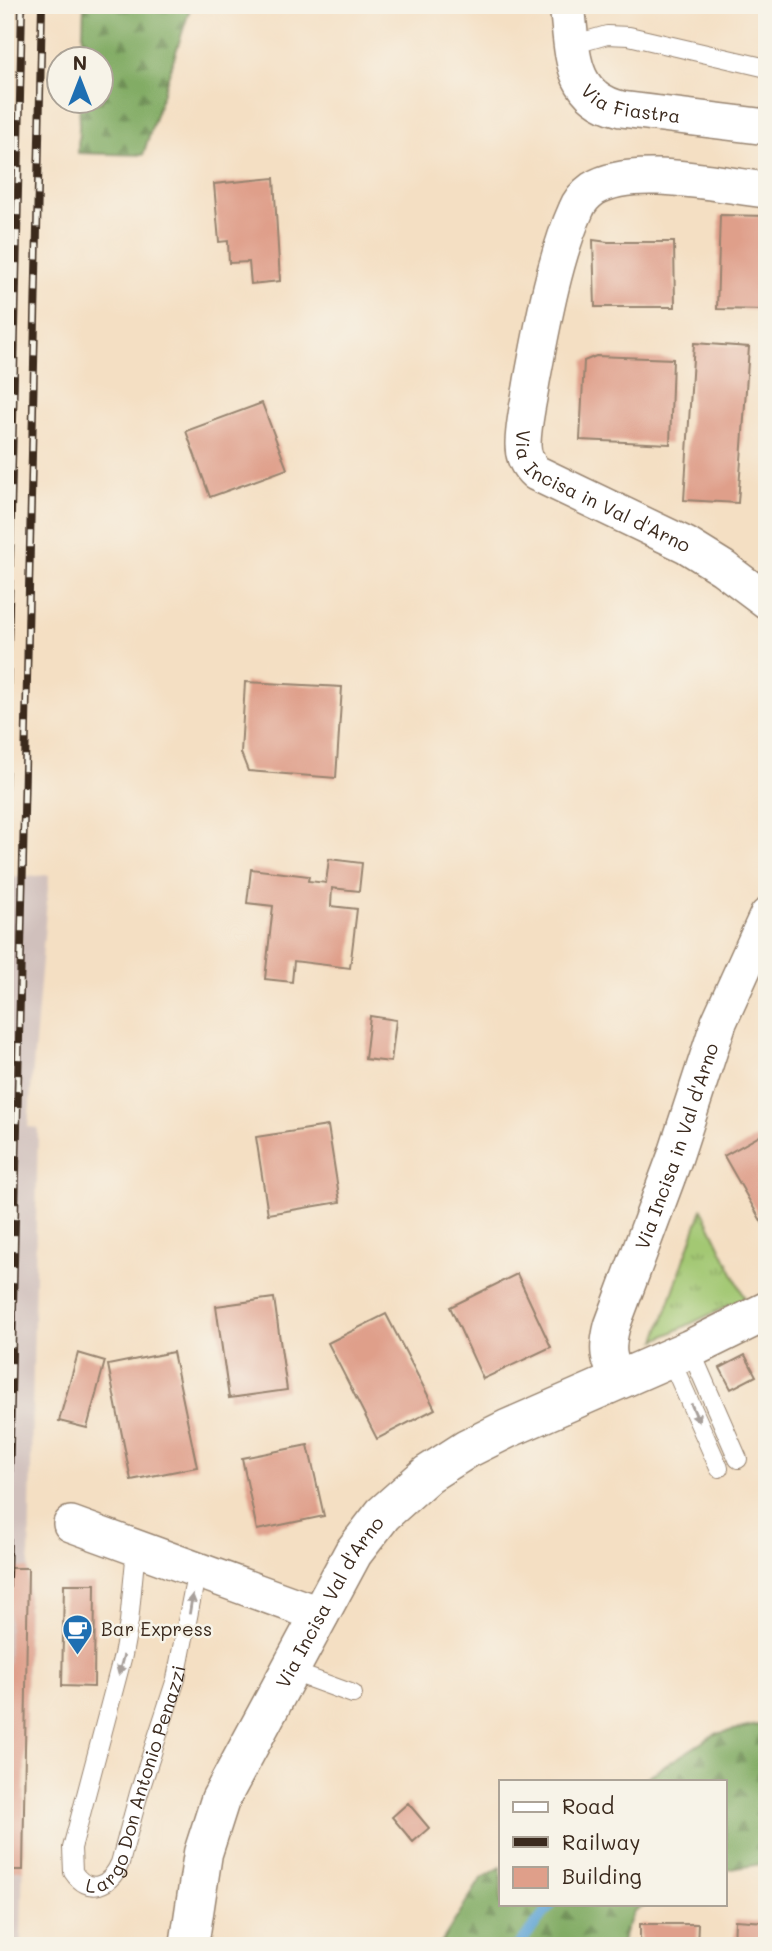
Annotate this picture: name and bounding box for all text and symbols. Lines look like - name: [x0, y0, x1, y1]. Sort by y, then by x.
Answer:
- north arrow: [46, 46, 116, 116]
- text: N: [73, 50, 87, 75]
- street label: Via Fiastra: [576, 78, 682, 128]
- street label: Via Incisa in Val d'Arno: [511, 429, 695, 557]
- street label: Via Incisa in Val d'Arno: [629, 1039, 723, 1253]
- one-way arrow: [689, 1403, 701, 1423]
- street label: Via Incisa Val d'Arno: [270, 1511, 389, 1692]
- one-way arrow: [186, 1593, 197, 1615]
- cafe icon: Bar Express: [61, 1612, 95, 1656]
- place label: Bar Express: [101, 1616, 212, 1641]
- one-way arrow: [115, 1654, 126, 1676]
- street label: Largo Don Antonio Penazzi: [84, 1663, 190, 1898]
- legend: [499, 1780, 726, 1906]
- text: Road: [562, 1792, 614, 1819]
- text: Railway: [562, 1828, 641, 1855]
- text: Building: [562, 1862, 642, 1889]

